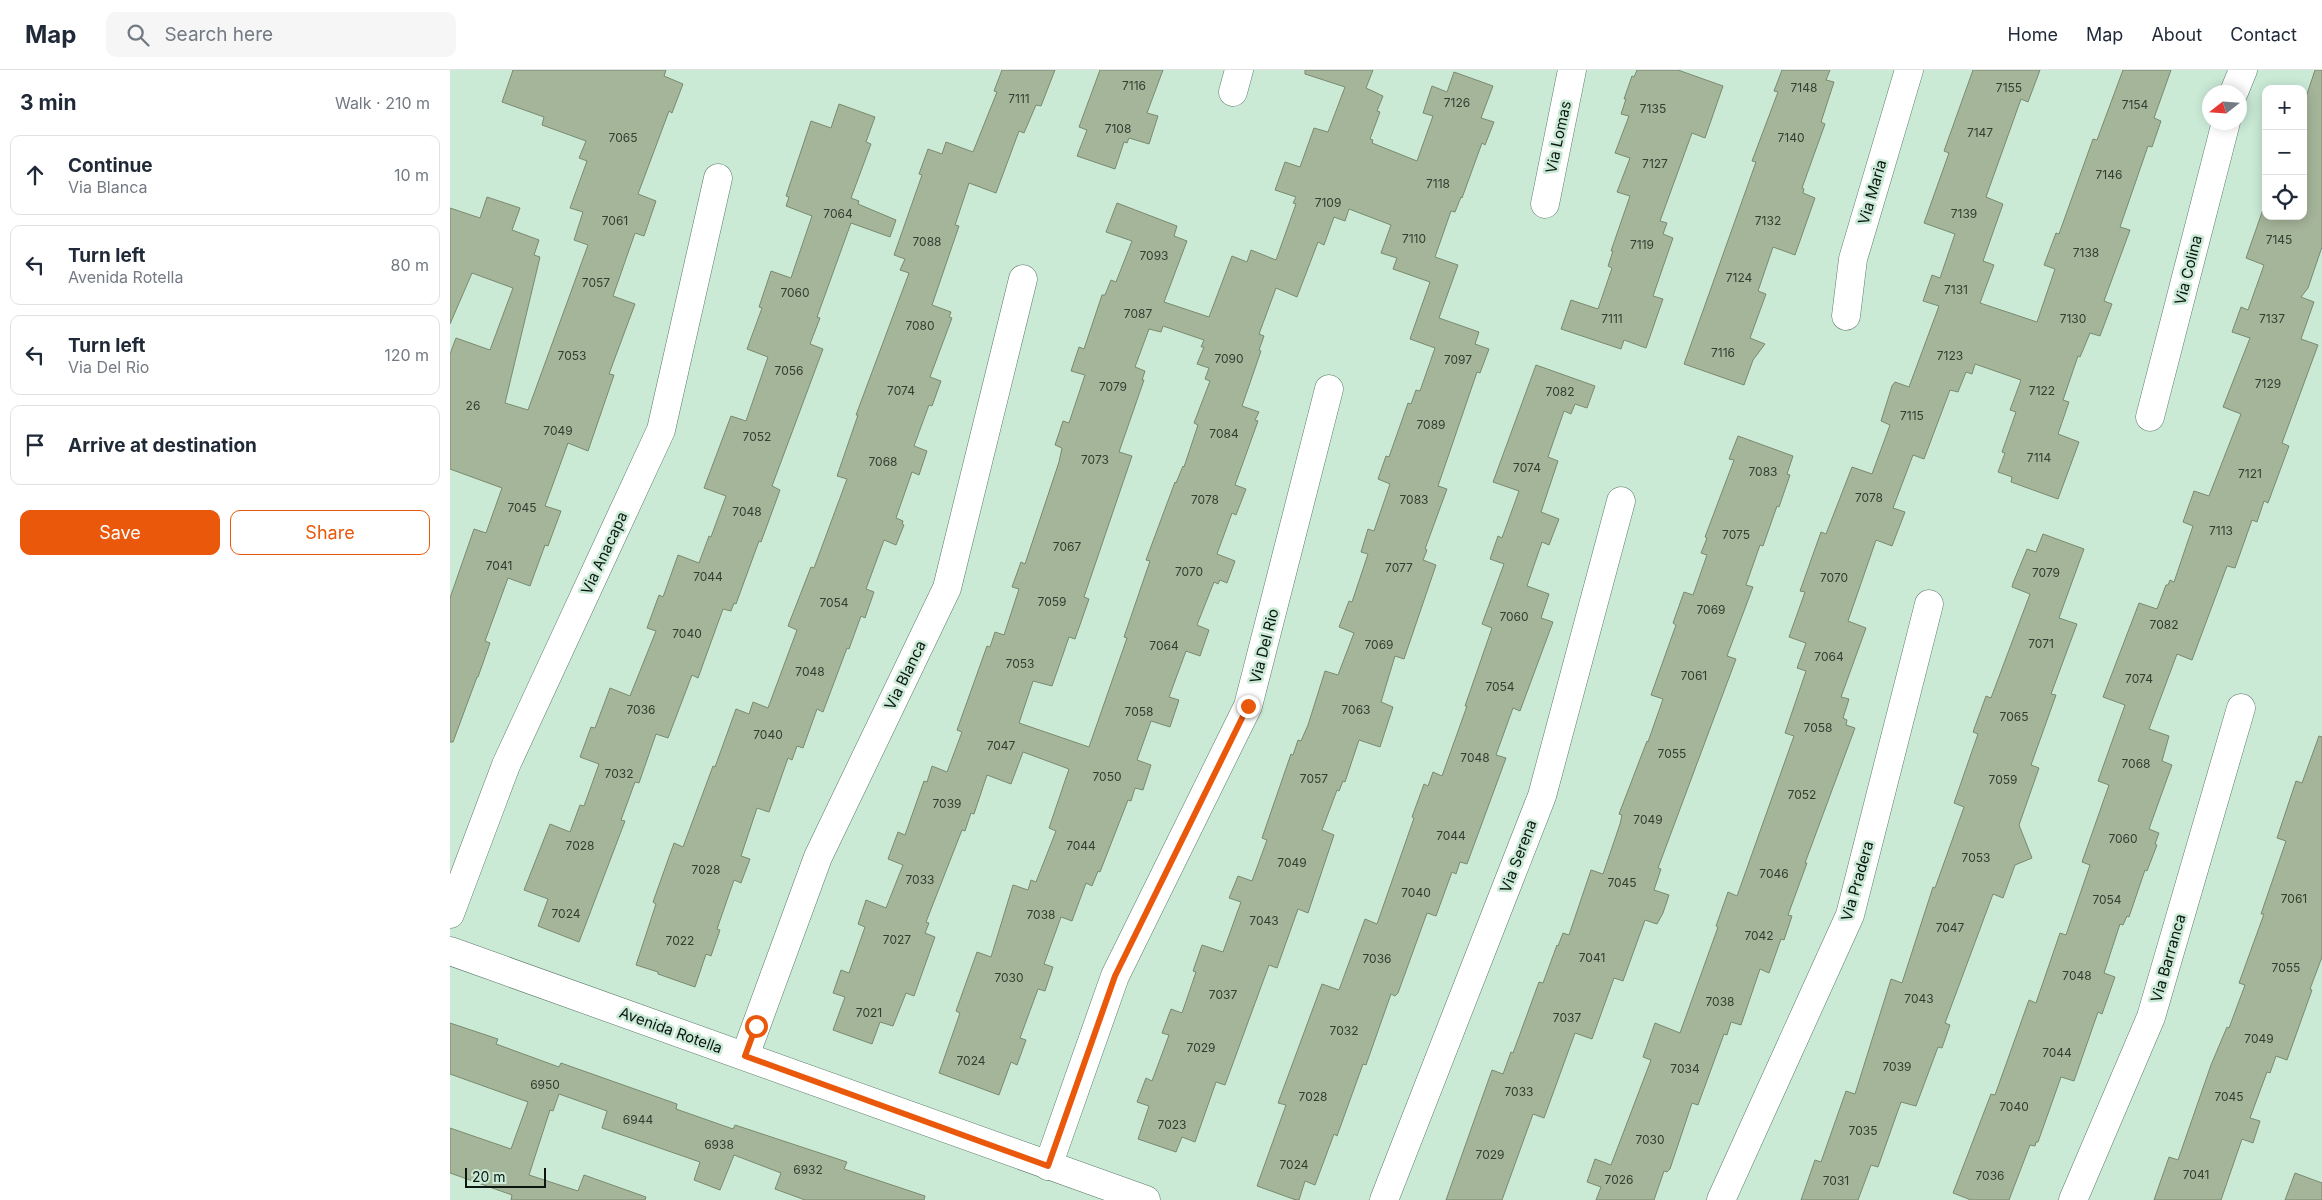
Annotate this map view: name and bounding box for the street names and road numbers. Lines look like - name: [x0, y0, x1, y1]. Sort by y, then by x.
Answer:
- street label: Via Lomas: [1541, 99, 1575, 175]
- street label: Via Maria: [1854, 157, 1890, 227]
- street label: Via Colina: [2170, 233, 2206, 307]
- street label: Via Anacapa: [577, 509, 631, 597]
- street label: Via Del Rio: [1246, 607, 1282, 685]
- street label: Via Blanca: [880, 637, 930, 713]
- street label: Via Serena: [1495, 817, 1541, 895]
- street label: Via Pradera: [1837, 839, 1877, 923]
- street label: Via Barranca: [2146, 912, 2190, 1004]
- street label: Avenida Rotella: [617, 1003, 725, 1057]

